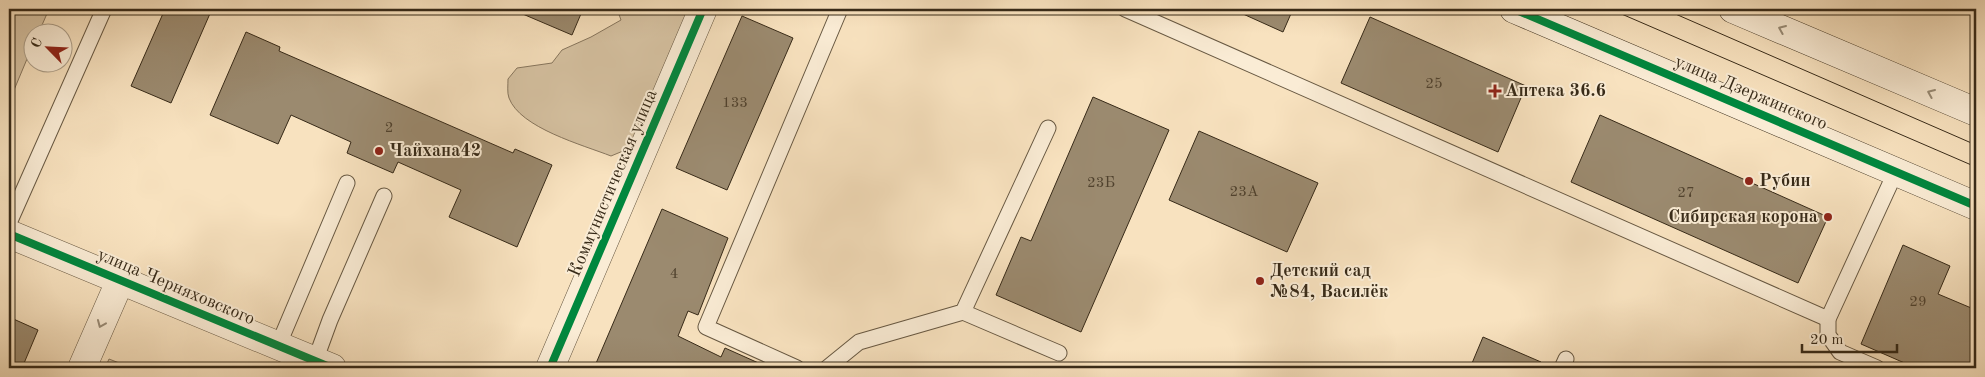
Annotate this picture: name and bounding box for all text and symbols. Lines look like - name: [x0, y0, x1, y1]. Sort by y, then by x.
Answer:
- north arrow: [22, 22, 72, 72]
- one-way arrow: [1778, 25, 1787, 36]
- text: С: [29, 36, 45, 50]
- street label: улица Дзержинского: [1672, 53, 1830, 133]
- house number: 25: [1425, 77, 1443, 92]
- place label: Аптека 36.6: [1505, 82, 1606, 100]
- marker: Аптека 36.6: [1489, 85, 1501, 97]
- street label: Коммунистическая улица: [565, 87, 661, 279]
- one-way arrow: [1927, 89, 1936, 100]
- house number: 133: [722, 96, 748, 111]
- house number: 2: [385, 121, 393, 136]
- place label: Чайхана42: [389, 142, 481, 160]
- marker: Чайхана42: [373, 145, 385, 157]
- place label: Рубин: [1759, 172, 1811, 190]
- marker: Рубин: [1743, 175, 1755, 187]
- house number: 23Б: [1087, 176, 1115, 191]
- house number: 23А: [1230, 185, 1259, 200]
- house number: 27: [1677, 186, 1695, 201]
- place label: Сибирская корона: [1668, 208, 1818, 226]
- marker: Сибирская корона: [1822, 211, 1834, 223]
- street label: улица Черняховского: [95, 246, 257, 328]
- place label: Детский сад №84, Василёк: [1270, 262, 1389, 301]
- house number: 4: [670, 267, 678, 282]
- marker: Детский сад №84, Василёк: [1254, 275, 1266, 287]
- house number: 29: [1909, 295, 1927, 310]
- one-way arrow: [96, 319, 107, 328]
- scale bar: [1802, 322, 1898, 354]
- text: 20 m: [1810, 333, 1844, 348]

